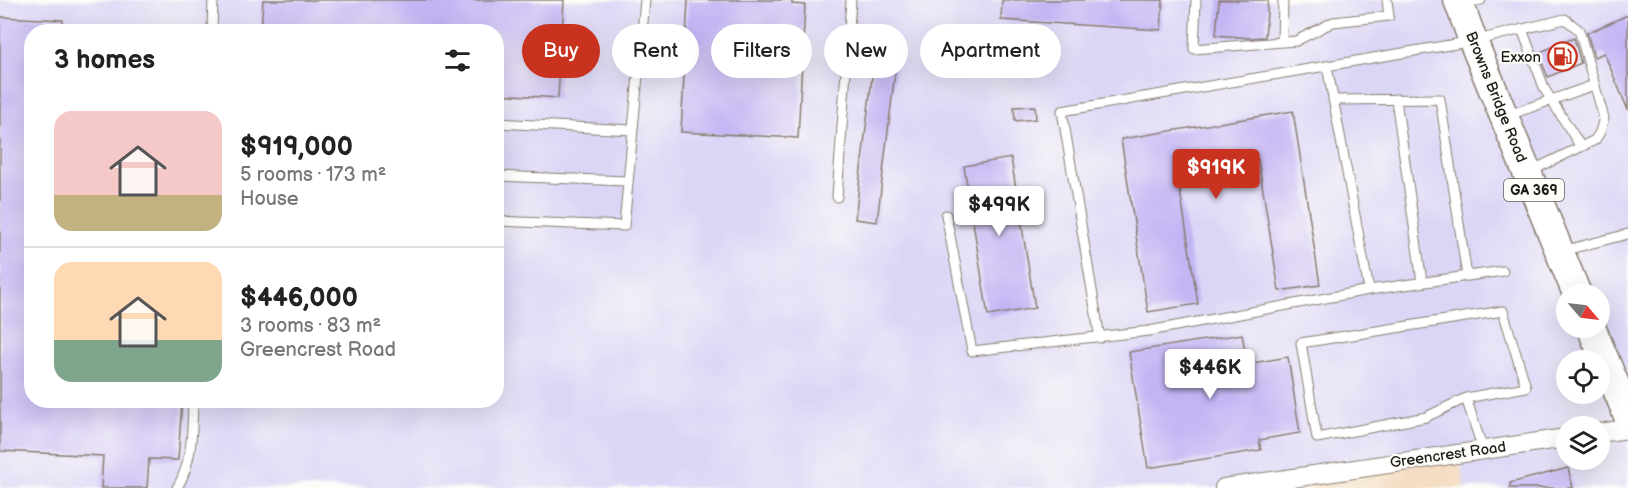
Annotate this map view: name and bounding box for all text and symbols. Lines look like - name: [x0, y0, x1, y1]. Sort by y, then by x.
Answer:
- chip: Buy: [522, 24, 600, 78]
- chip: Rent: [612, 24, 699, 78]
- chip: Filters: [711, 24, 812, 78]
- chip: New: [824, 24, 908, 78]
- chip: Apartment: [920, 24, 1061, 78]
- street label: Browns Bridge Road: [1461, 29, 1531, 165]
- fuel station icon: Exxon: [1546, 41, 1578, 73]
- icon: filters: [441, 44, 474, 77]
- text: 3 homes: [54, 45, 155, 76]
- place label: Exxon: [1501, 48, 1541, 67]
- text: $919,000: [240, 132, 353, 163]
- icon: home: [102, 135, 174, 207]
- pin: $919K: [1174, 149, 1258, 200]
- text: $919K: [1187, 156, 1245, 180]
- text: 5 rooms · 173 m²: [240, 163, 386, 187]
- road number: GA 369: [1504, 179, 1564, 201]
- pin: $499K: [957, 186, 1041, 237]
- text: House: [240, 187, 299, 211]
- text: $499K: [968, 193, 1030, 217]
- text: $446,000: [240, 283, 358, 314]
- north arrow: [1556, 284, 1610, 338]
- map controls: [1556, 284, 1610, 470]
- icon: home: [102, 286, 174, 358]
- text: 3 rooms · 83 m²: [240, 314, 381, 338]
- text: Greencrest Road: [240, 338, 396, 362]
- pin: $446K: [1168, 349, 1252, 400]
- button: locate: [1556, 350, 1610, 404]
- text: $446K: [1179, 356, 1241, 380]
- button: layers: [1556, 416, 1610, 470]
- street label: Greencrest Road: [1389, 437, 1507, 473]

